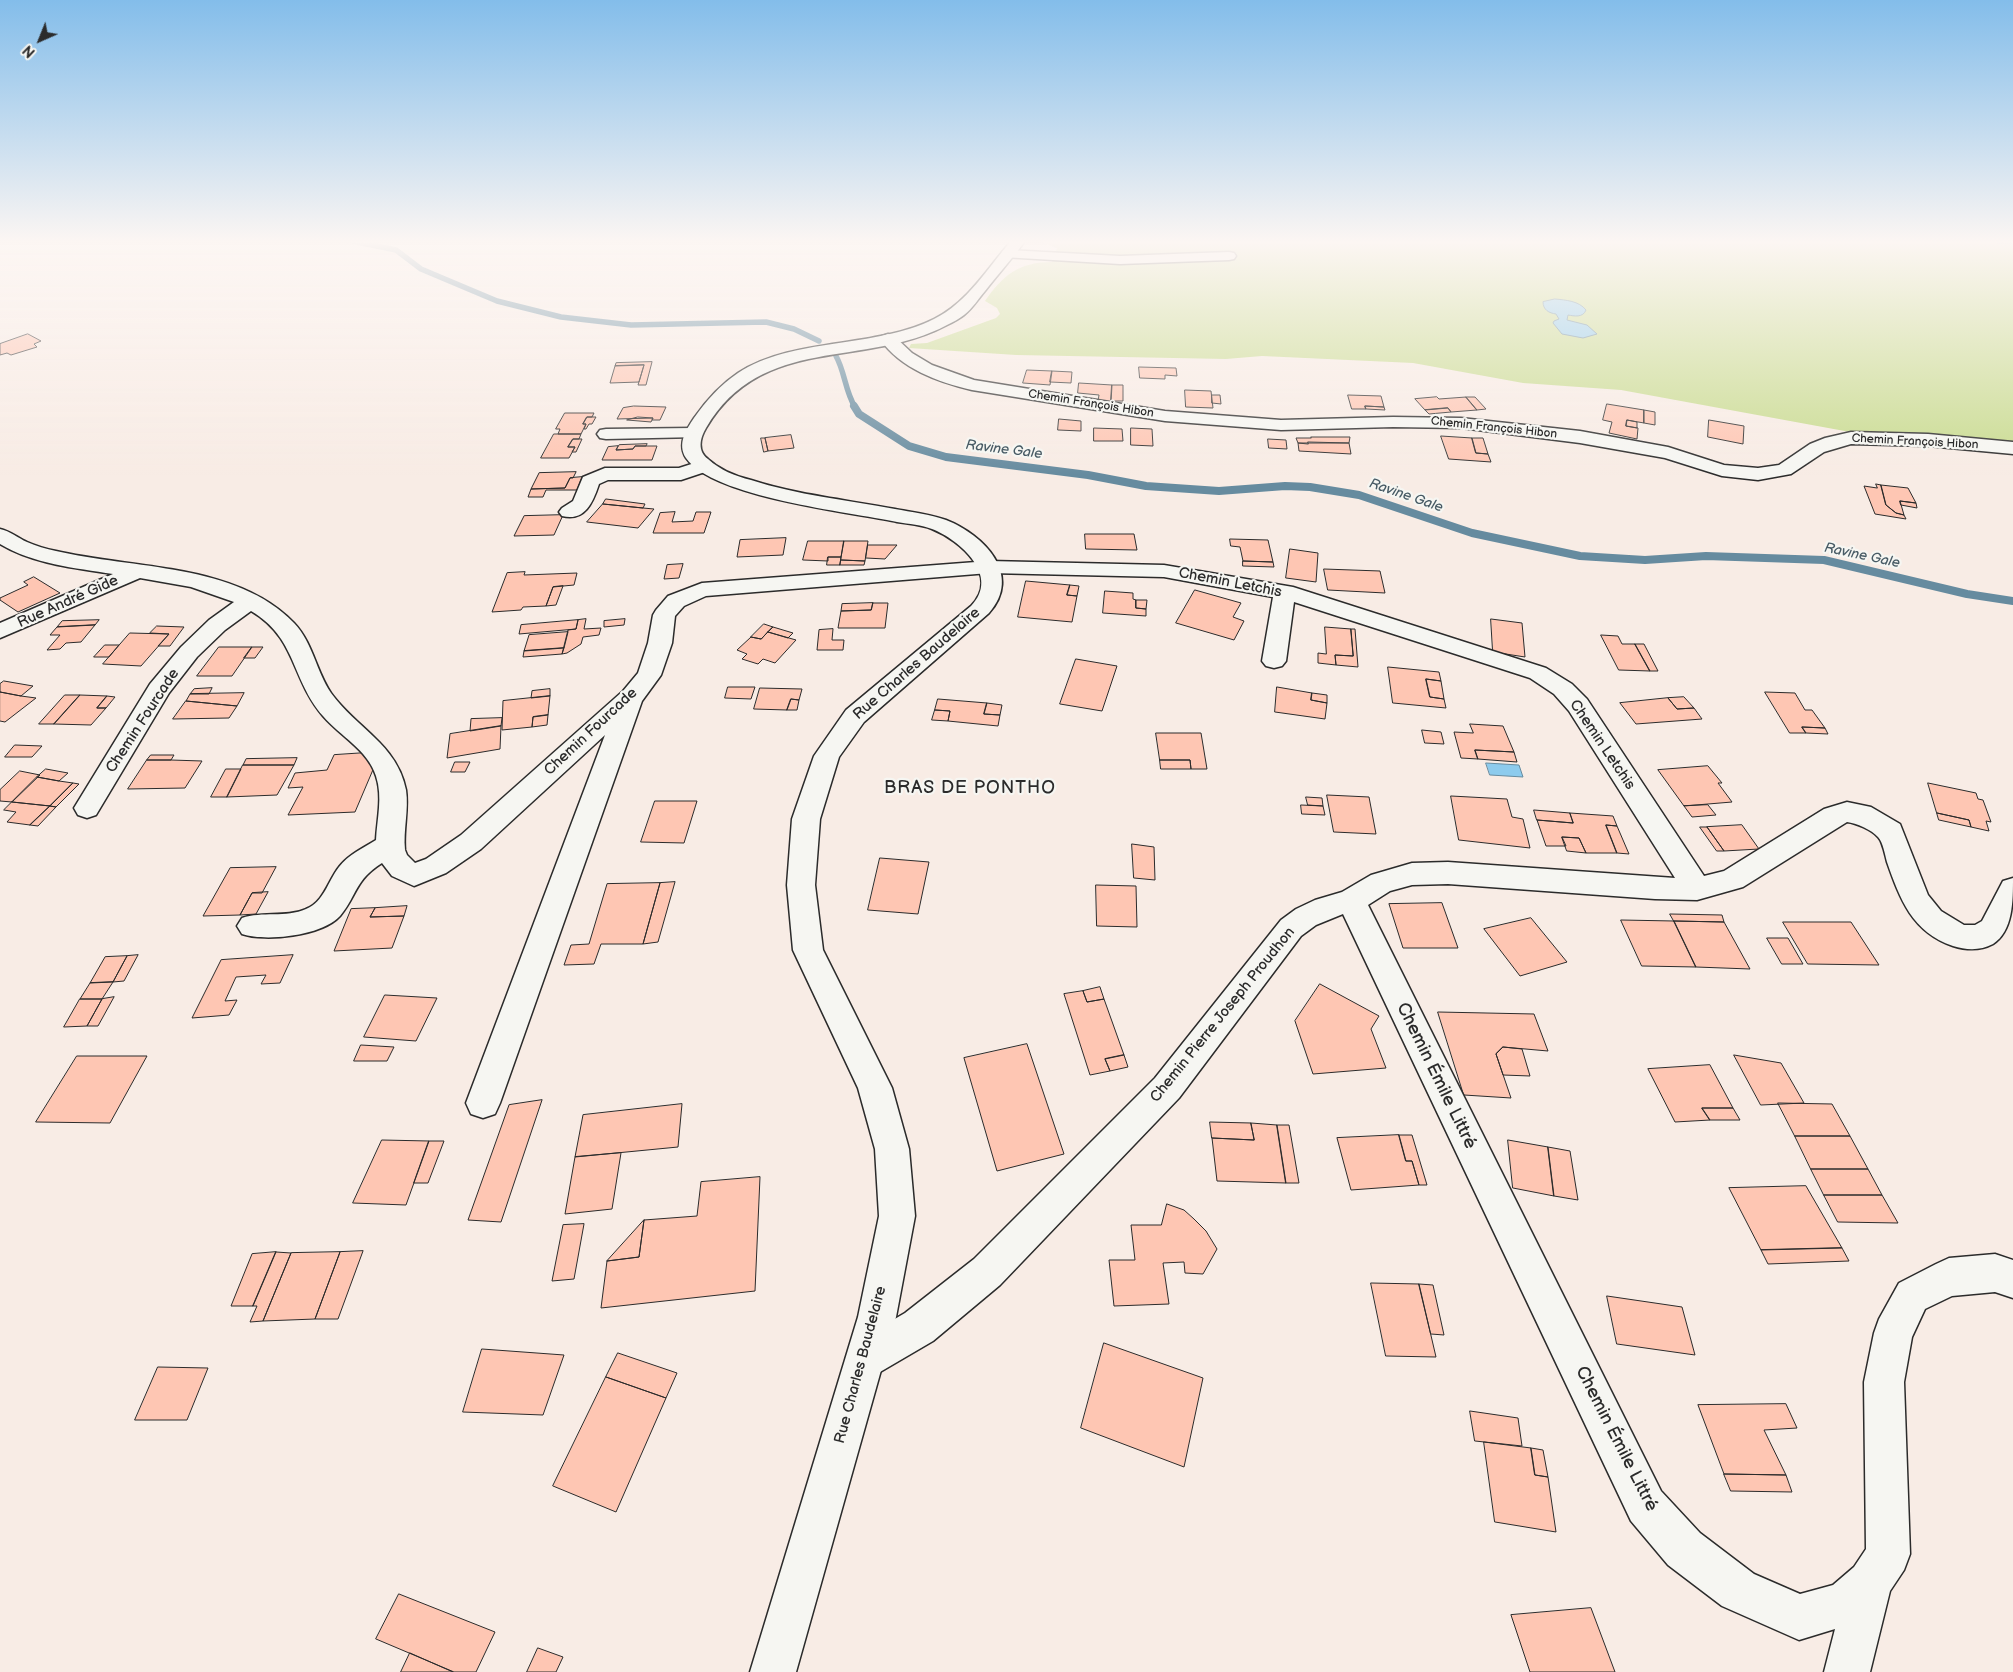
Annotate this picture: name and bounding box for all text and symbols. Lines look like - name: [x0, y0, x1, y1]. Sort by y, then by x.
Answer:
- north arrow: [15, 15, 65, 65]
- text: N: [20, 41, 39, 61]
- street label: Chemin François Hibon: [1027, 387, 1155, 421]
- street label: Chemin François Hibon: [1430, 414, 1558, 442]
- street label: Chemin François Hibon: [1851, 431, 1979, 453]
- water label: Ravine Gale: [965, 437, 1043, 463]
- water label: Ravine Gale: [1367, 476, 1445, 516]
- water label: Ravine Gale: [1823, 540, 1901, 572]
- street label: Chemin Letchis: [1177, 564, 1283, 602]
- street label: Rue André Gide: [15, 572, 121, 632]
- street label: Rue Charles Baudelaire: [850, 604, 984, 724]
- street label: Chemin Fourcade: [103, 666, 183, 776]
- street label: Chemin Fourcade: [541, 684, 641, 780]
- street label: Chemin Letchis: [1565, 697, 1639, 793]
- district label: BRAS DE PONTHO: [882, 777, 1058, 799]
- street label: Chemin Pierre Joseph Proudhon: [1147, 924, 1299, 1106]
- street label: Chemin Émile Littré: [1391, 999, 1481, 1153]
- street label: Rue Charles Baudelaire: [831, 1284, 891, 1446]
- street label: Chemin Émile Littré: [1570, 1363, 1662, 1515]

